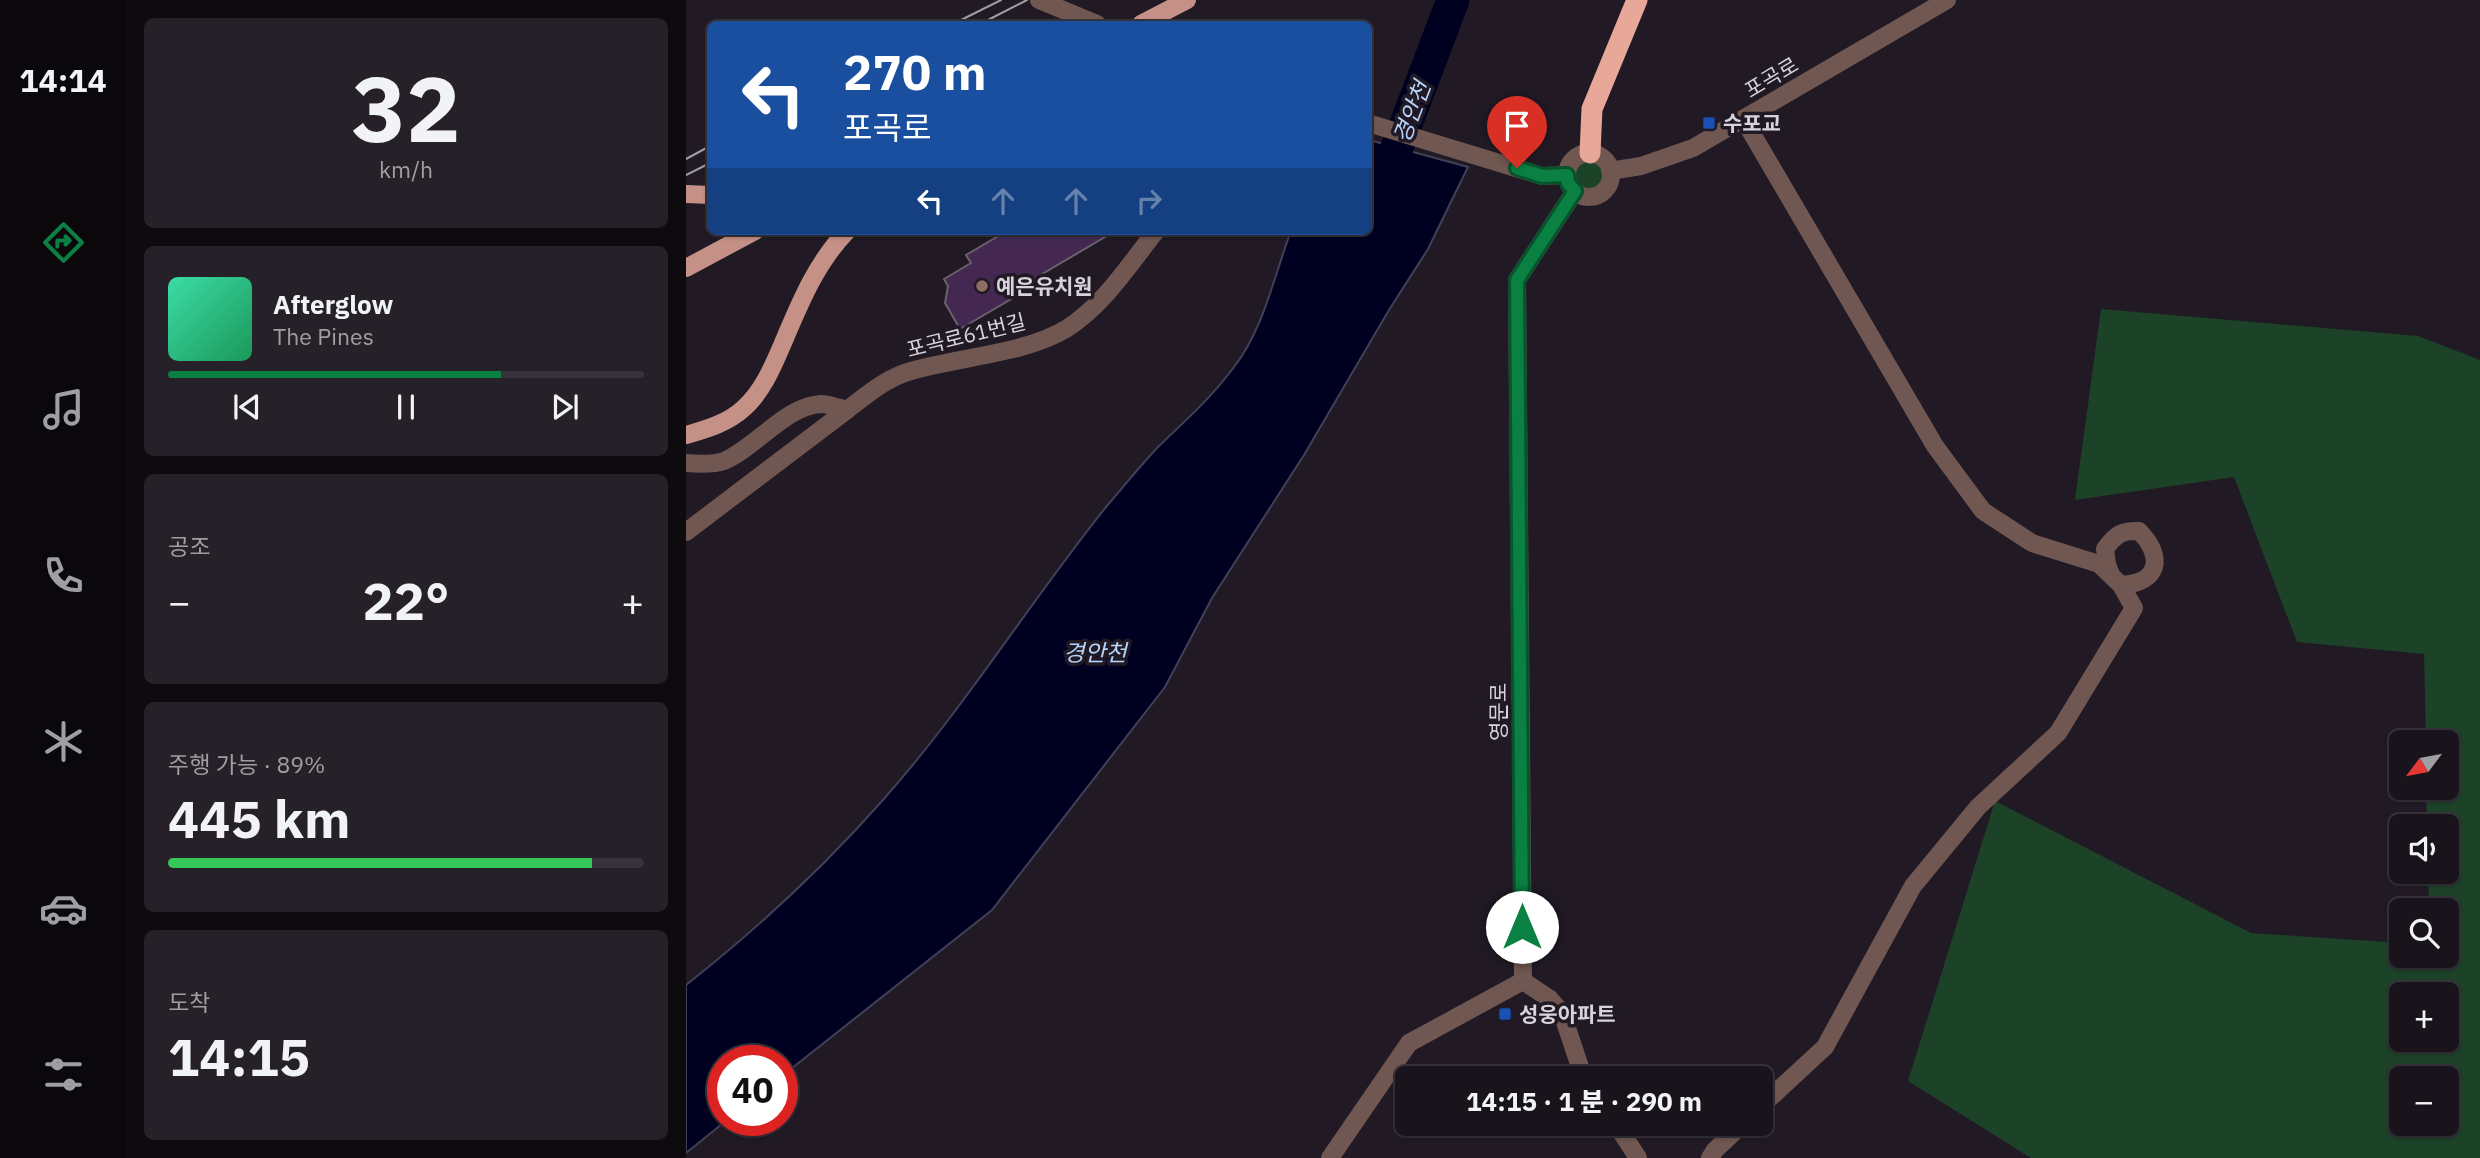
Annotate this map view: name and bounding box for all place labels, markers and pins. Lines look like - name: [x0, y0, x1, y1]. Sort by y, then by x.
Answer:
- pin: [1487, 96, 1547, 168]
- place label: 수포교: [1723, 109, 1781, 137]
- marker: 수포교: [1701, 115, 1717, 131]
- place label: 예은유치원: [996, 272, 1093, 300]
- marker: 예은유치원: [974, 278, 990, 294]
- place label: 성웅아파트: [1519, 1000, 1616, 1028]
- marker: 성웅아파트: [1497, 1006, 1513, 1022]

